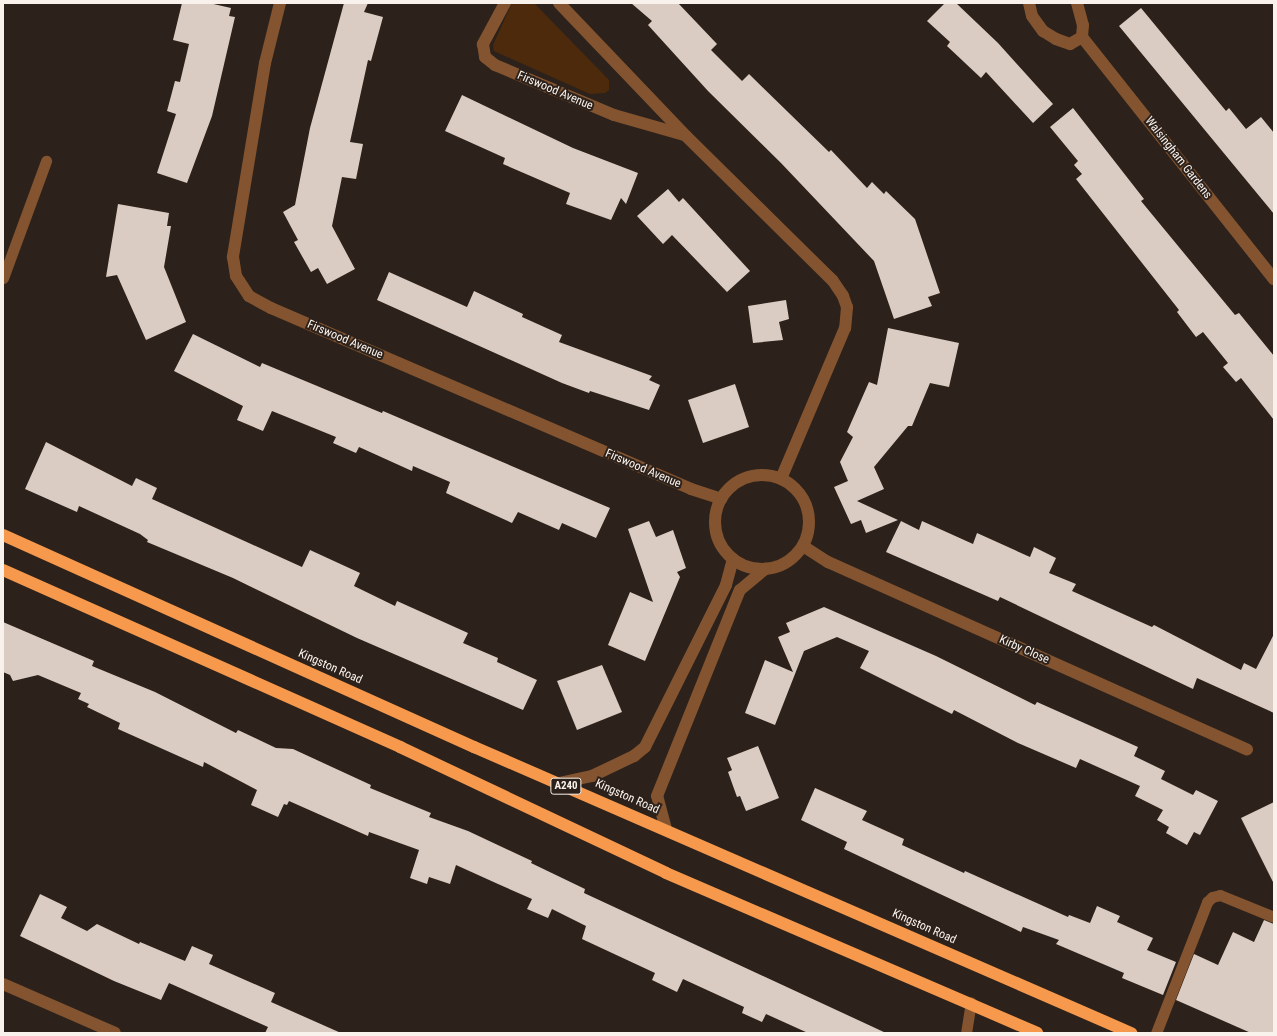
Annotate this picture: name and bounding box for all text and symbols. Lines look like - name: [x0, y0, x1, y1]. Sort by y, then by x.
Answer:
- street label: Firswood Avenue: [515, 69, 595, 113]
- street label: Walsingham Gardens: [1142, 114, 1214, 202]
- street label: Firswood Avenue: [305, 318, 385, 362]
- street label: Firswood Avenue: [603, 447, 683, 491]
- street label: Kirby Close: [997, 633, 1051, 667]
- street label: Kingston Road: [296, 646, 364, 688]
- street label: Kingston Road: [593, 776, 661, 818]
- road number: A240: [550, 777, 582, 795]
- street label: Kingston Road: [890, 906, 958, 948]

